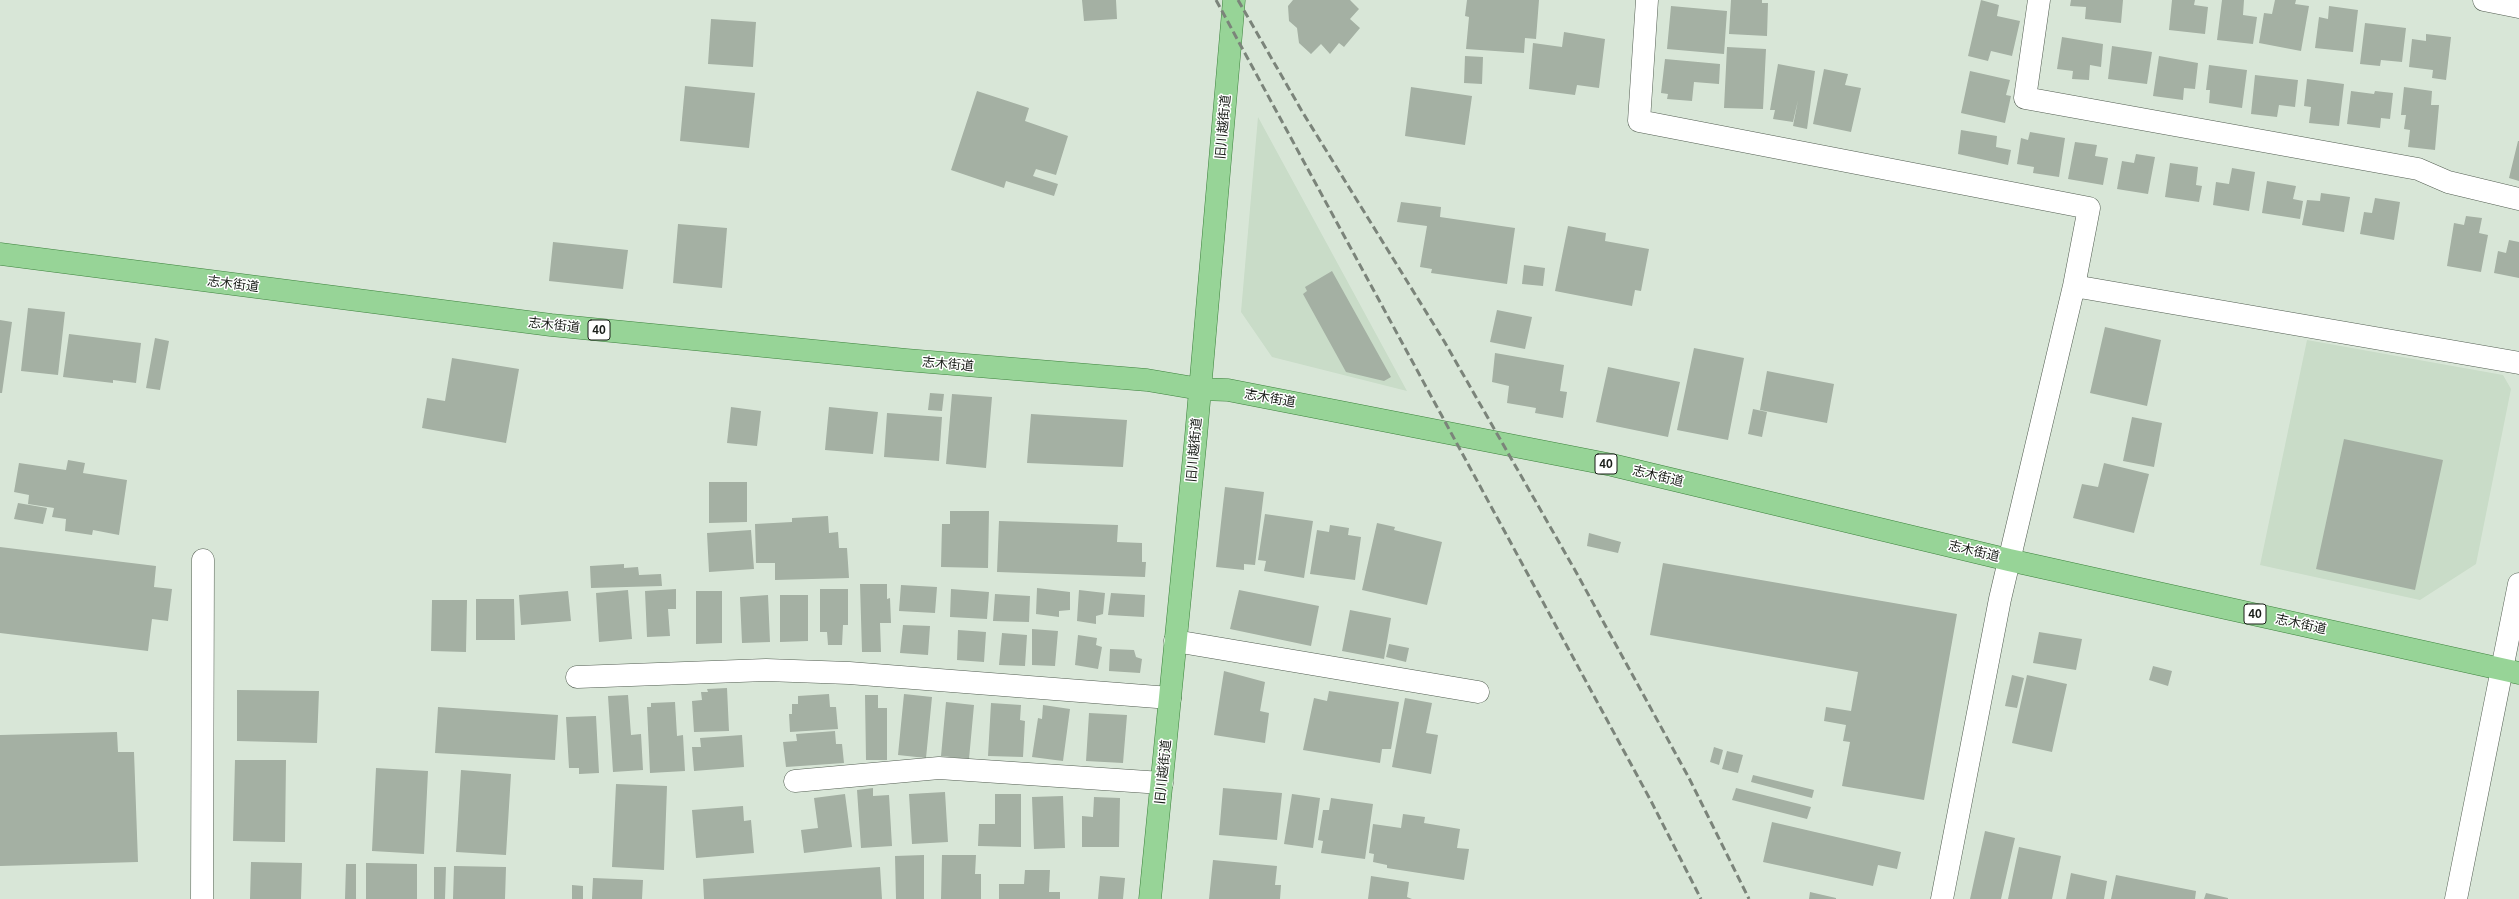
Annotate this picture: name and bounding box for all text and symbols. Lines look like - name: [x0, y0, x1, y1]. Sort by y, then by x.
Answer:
- street label: 旧川越街道: [1212, 94, 1234, 160]
- street label: 志木街道: [206, 273, 260, 295]
- street label: 志木街道: [527, 315, 581, 335]
- road number: 40: [588, 320, 610, 340]
- street label: 志木街道: [921, 354, 975, 374]
- street label: 志木街道: [1243, 386, 1297, 410]
- street label: 旧川越街道: [1183, 417, 1205, 483]
- road number: 40: [1595, 454, 1617, 474]
- street label: 志木街道: [1631, 463, 1685, 489]
- street label: 志木街道: [1947, 538, 2001, 564]
- road number: 40: [2244, 604, 2266, 624]
- street label: 志木街道: [2274, 611, 2328, 637]
- street label: 旧川越街道: [1152, 739, 1174, 805]

